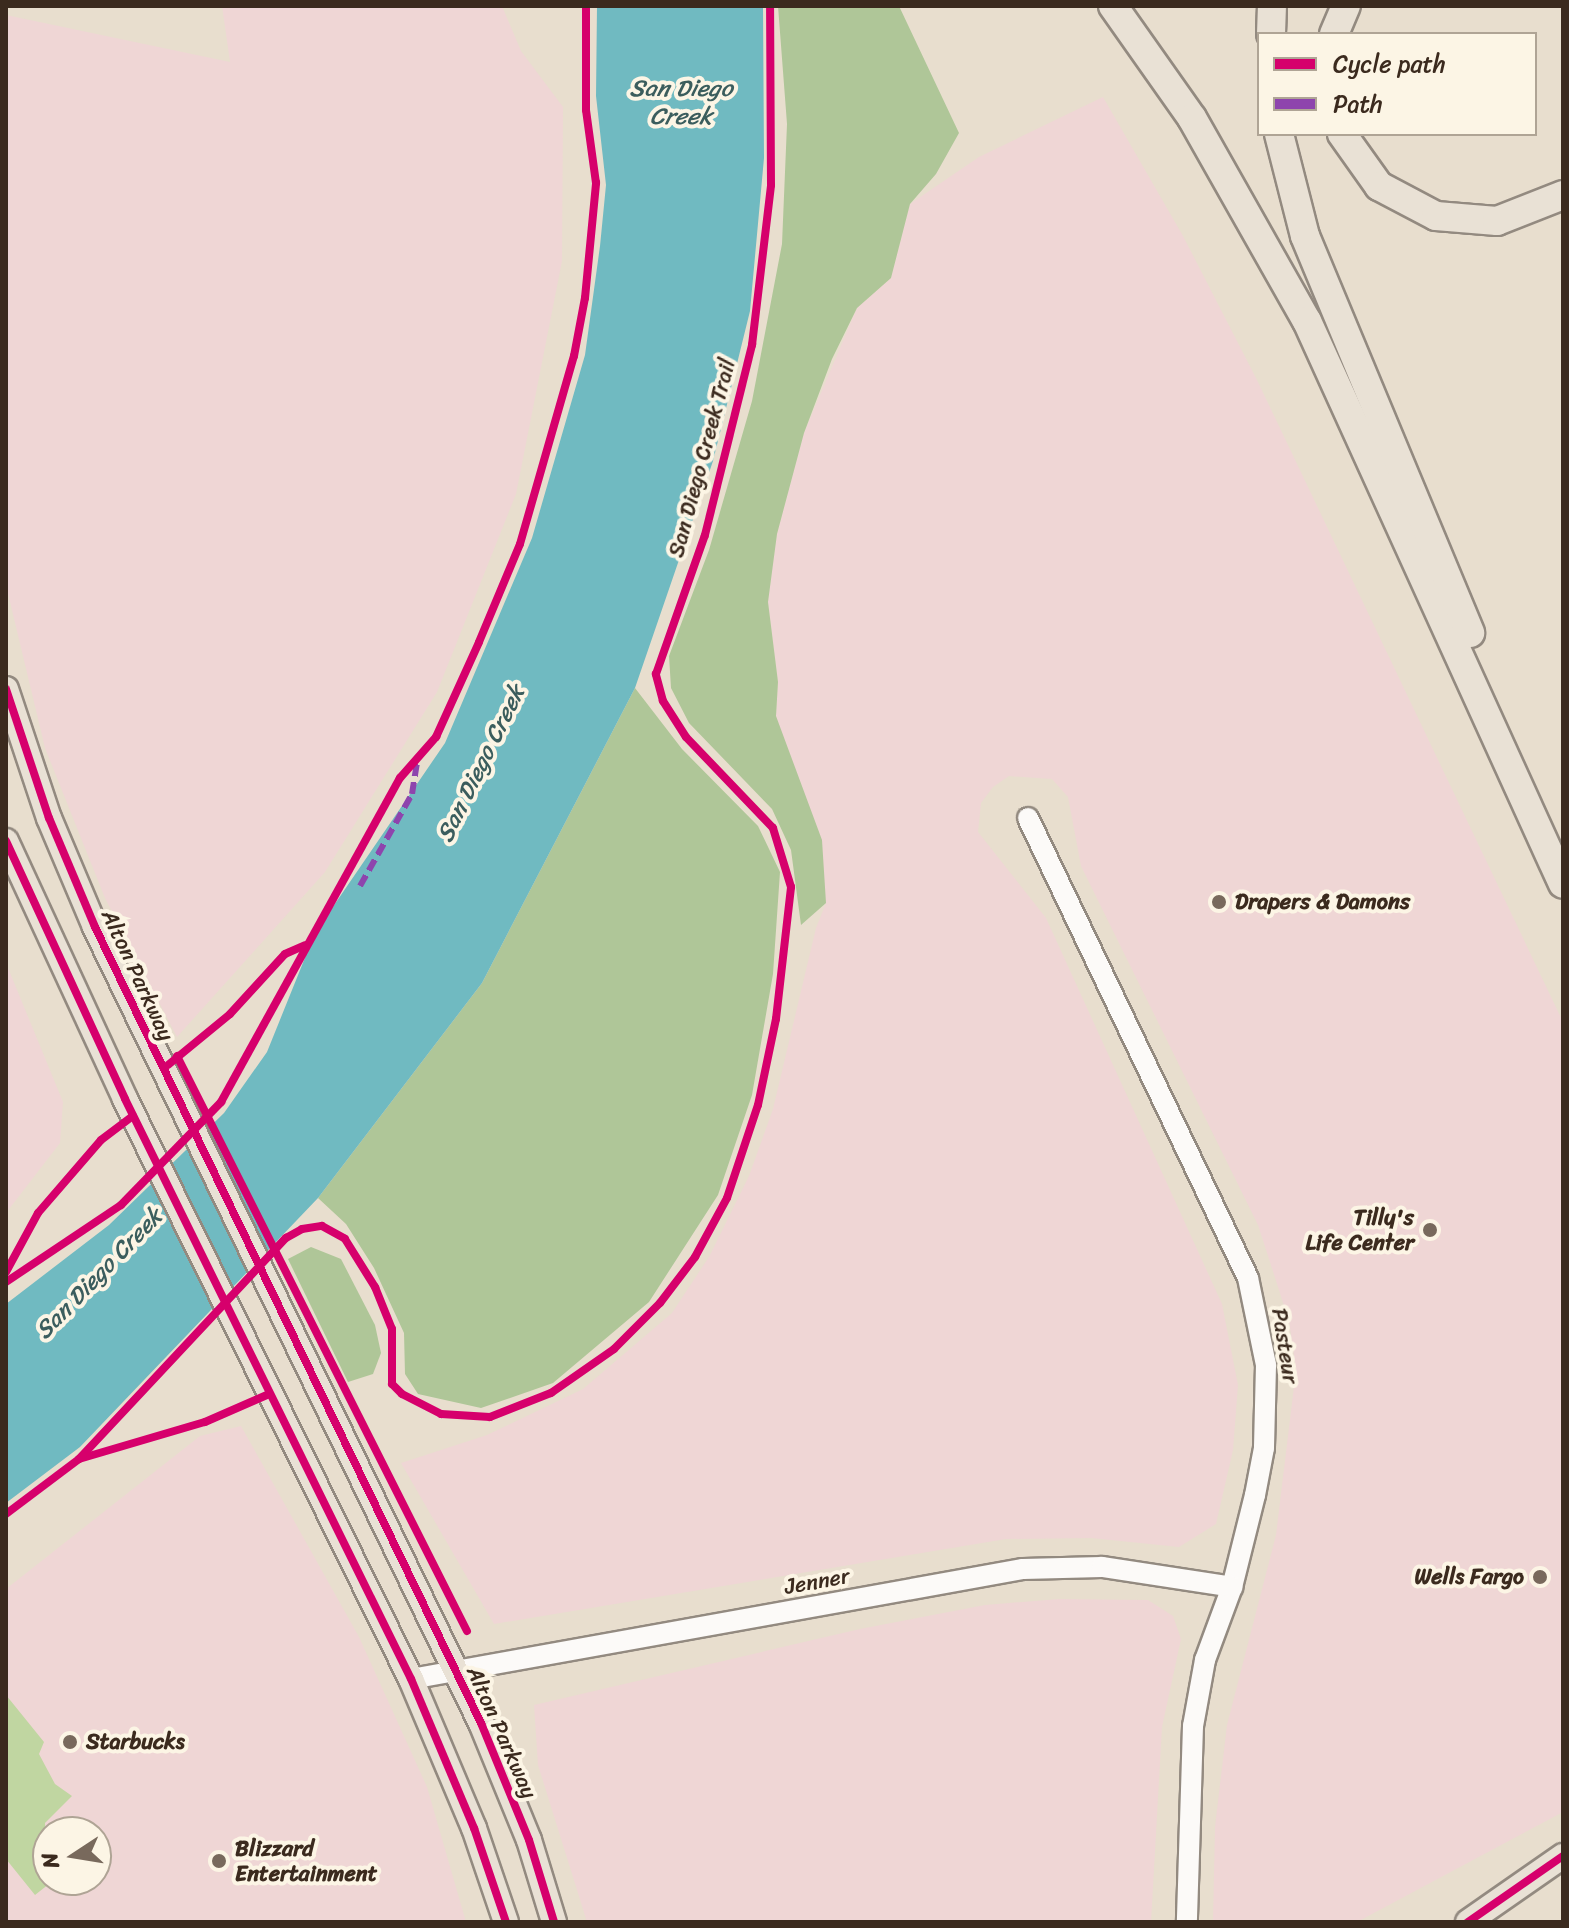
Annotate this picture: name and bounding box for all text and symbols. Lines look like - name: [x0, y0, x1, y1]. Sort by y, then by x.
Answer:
- legend: [1257, 32, 1537, 136]
- text: Cycle path: [1333, 43, 1446, 85]
- water label: San Diego Creek: [629, 75, 733, 131]
- text: Path: [1333, 83, 1383, 125]
- street label: San Diego Creek Trail: [663, 355, 741, 561]
- water label: San Diego Creek: [430, 680, 532, 848]
- place label: Drapers & Damons: [1235, 889, 1409, 915]
- marker: Drapers & Damons: [1210, 893, 1228, 911]
- street label: Alton Parkway: [96, 905, 180, 1045]
- water label: San Diego Creek: [29, 1202, 169, 1346]
- place label: Tilly's Life Center: [1304, 1204, 1414, 1256]
- marker: Tilly's Life Center: [1421, 1221, 1439, 1239]
- street label: Pasteur: [1266, 1306, 1304, 1386]
- street label: Jenner: [782, 1562, 852, 1600]
- place label: Wells Fargo: [1414, 1564, 1524, 1590]
- marker: Wells Fargo: [1531, 1568, 1549, 1586]
- street label: Alton Parkway: [461, 1662, 543, 1802]
- place label: Starbucks: [86, 1729, 185, 1755]
- marker: Starbucks: [61, 1733, 79, 1751]
- north arrow: [32, 1816, 112, 1896]
- place label: Blizzard Entertainment: [235, 1835, 377, 1886]
- text: N: [29, 1849, 71, 1872]
- marker: Blizzard Entertainment: [210, 1852, 228, 1870]

